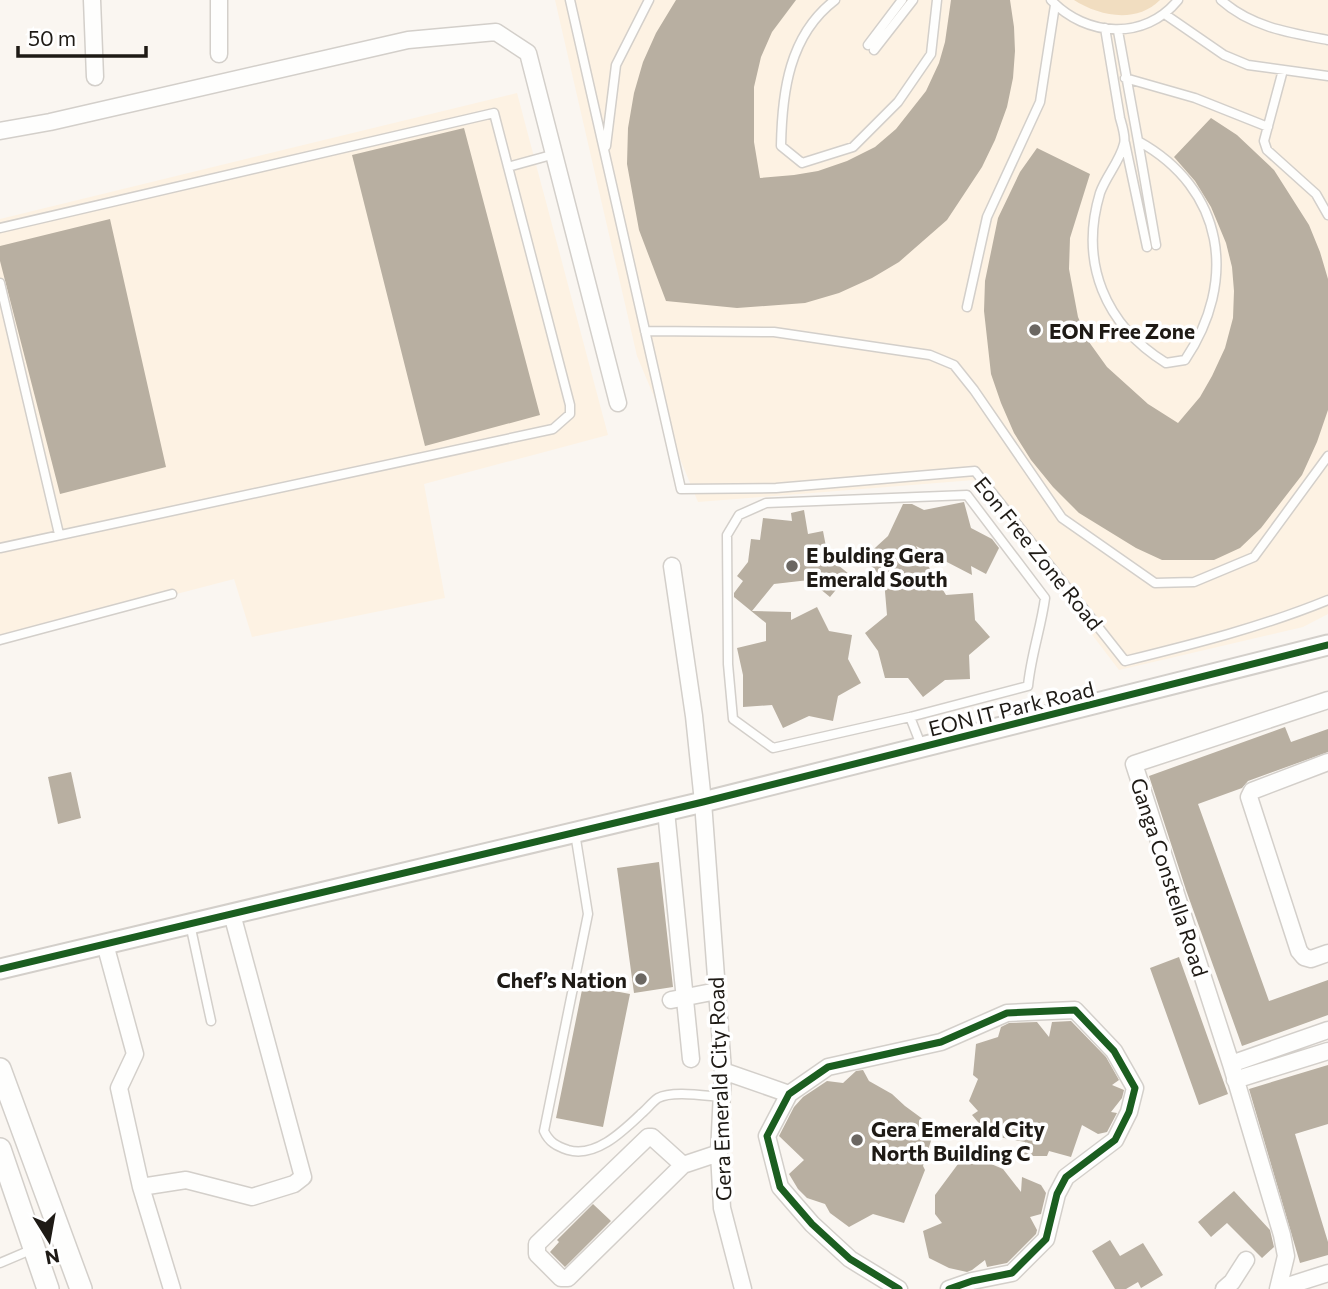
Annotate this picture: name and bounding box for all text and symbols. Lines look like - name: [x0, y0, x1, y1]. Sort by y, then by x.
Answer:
- scale bar: [18, 14, 145, 58]
- text: 50 m: [28, 25, 76, 50]
- place label: EON Free Zone: [1049, 318, 1195, 343]
- marker: EON Free Zone: [1027, 322, 1043, 338]
- street label: Eon Free Zone Road: [970, 471, 1108, 635]
- place label: E bulding Gera Emerald South: [806, 542, 948, 591]
- marker: E bulding Gera Emerald South: [784, 558, 800, 574]
- street label: EON IT Park Road: [926, 675, 1096, 741]
- street label: Ganga Constella Road: [1126, 775, 1214, 979]
- place label: Chef’s Nation: [496, 967, 627, 992]
- marker: Chef’s Nation: [633, 971, 649, 987]
- street label: Gera Emerald City Road: [703, 976, 735, 1202]
- place label: Gera Emerald City North Building C: [871, 1116, 1045, 1165]
- marker: Gera Emerald City North Building C: [849, 1132, 865, 1148]
- north arrow: [14, 1205, 84, 1275]
- text: N: [43, 1245, 62, 1270]

